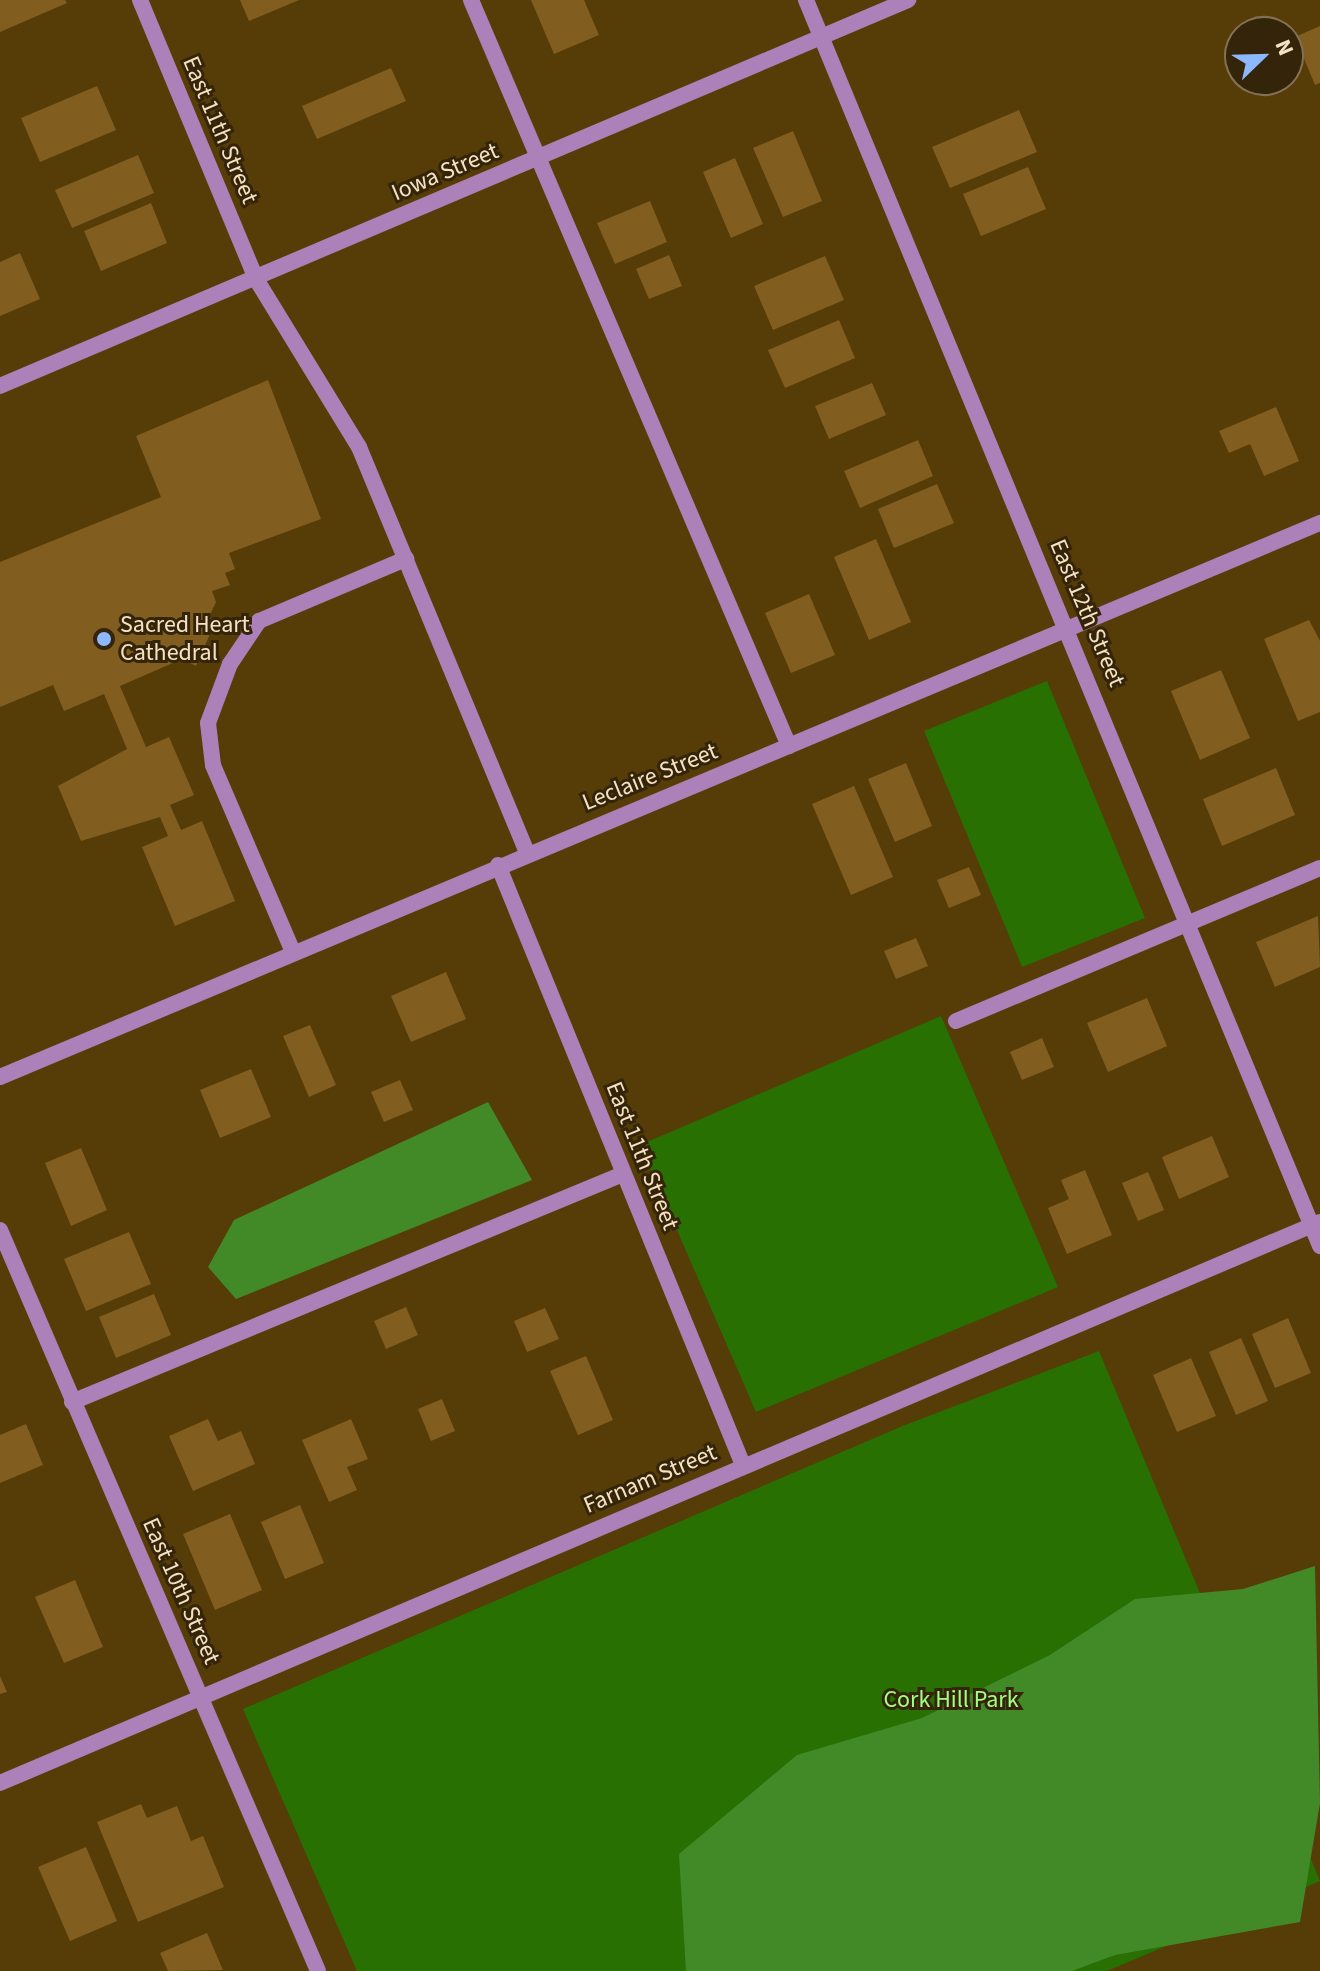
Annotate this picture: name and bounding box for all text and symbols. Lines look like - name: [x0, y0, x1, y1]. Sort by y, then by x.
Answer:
- north arrow: [1224, 16, 1304, 96]
- text: N: [1267, 34, 1302, 60]
- street label: East 11th Street: [176, 52, 264, 208]
- street label: Iowa Street: [387, 137, 503, 207]
- street label: East 12th Street: [1043, 535, 1131, 691]
- place label: Sacred Heart Cathedral: [120, 611, 250, 667]
- marker: Sacred Heart Cathedral: [95, 630, 113, 648]
- street label: Leclaire Street: [578, 737, 722, 817]
- street label: East 11th Street: [599, 1078, 685, 1234]
- street label: Farnam Street: [579, 1438, 721, 1520]
- street label: East 10th Street: [136, 1513, 226, 1669]
- park label: Cork Hill Park: [883, 1686, 1019, 1714]

